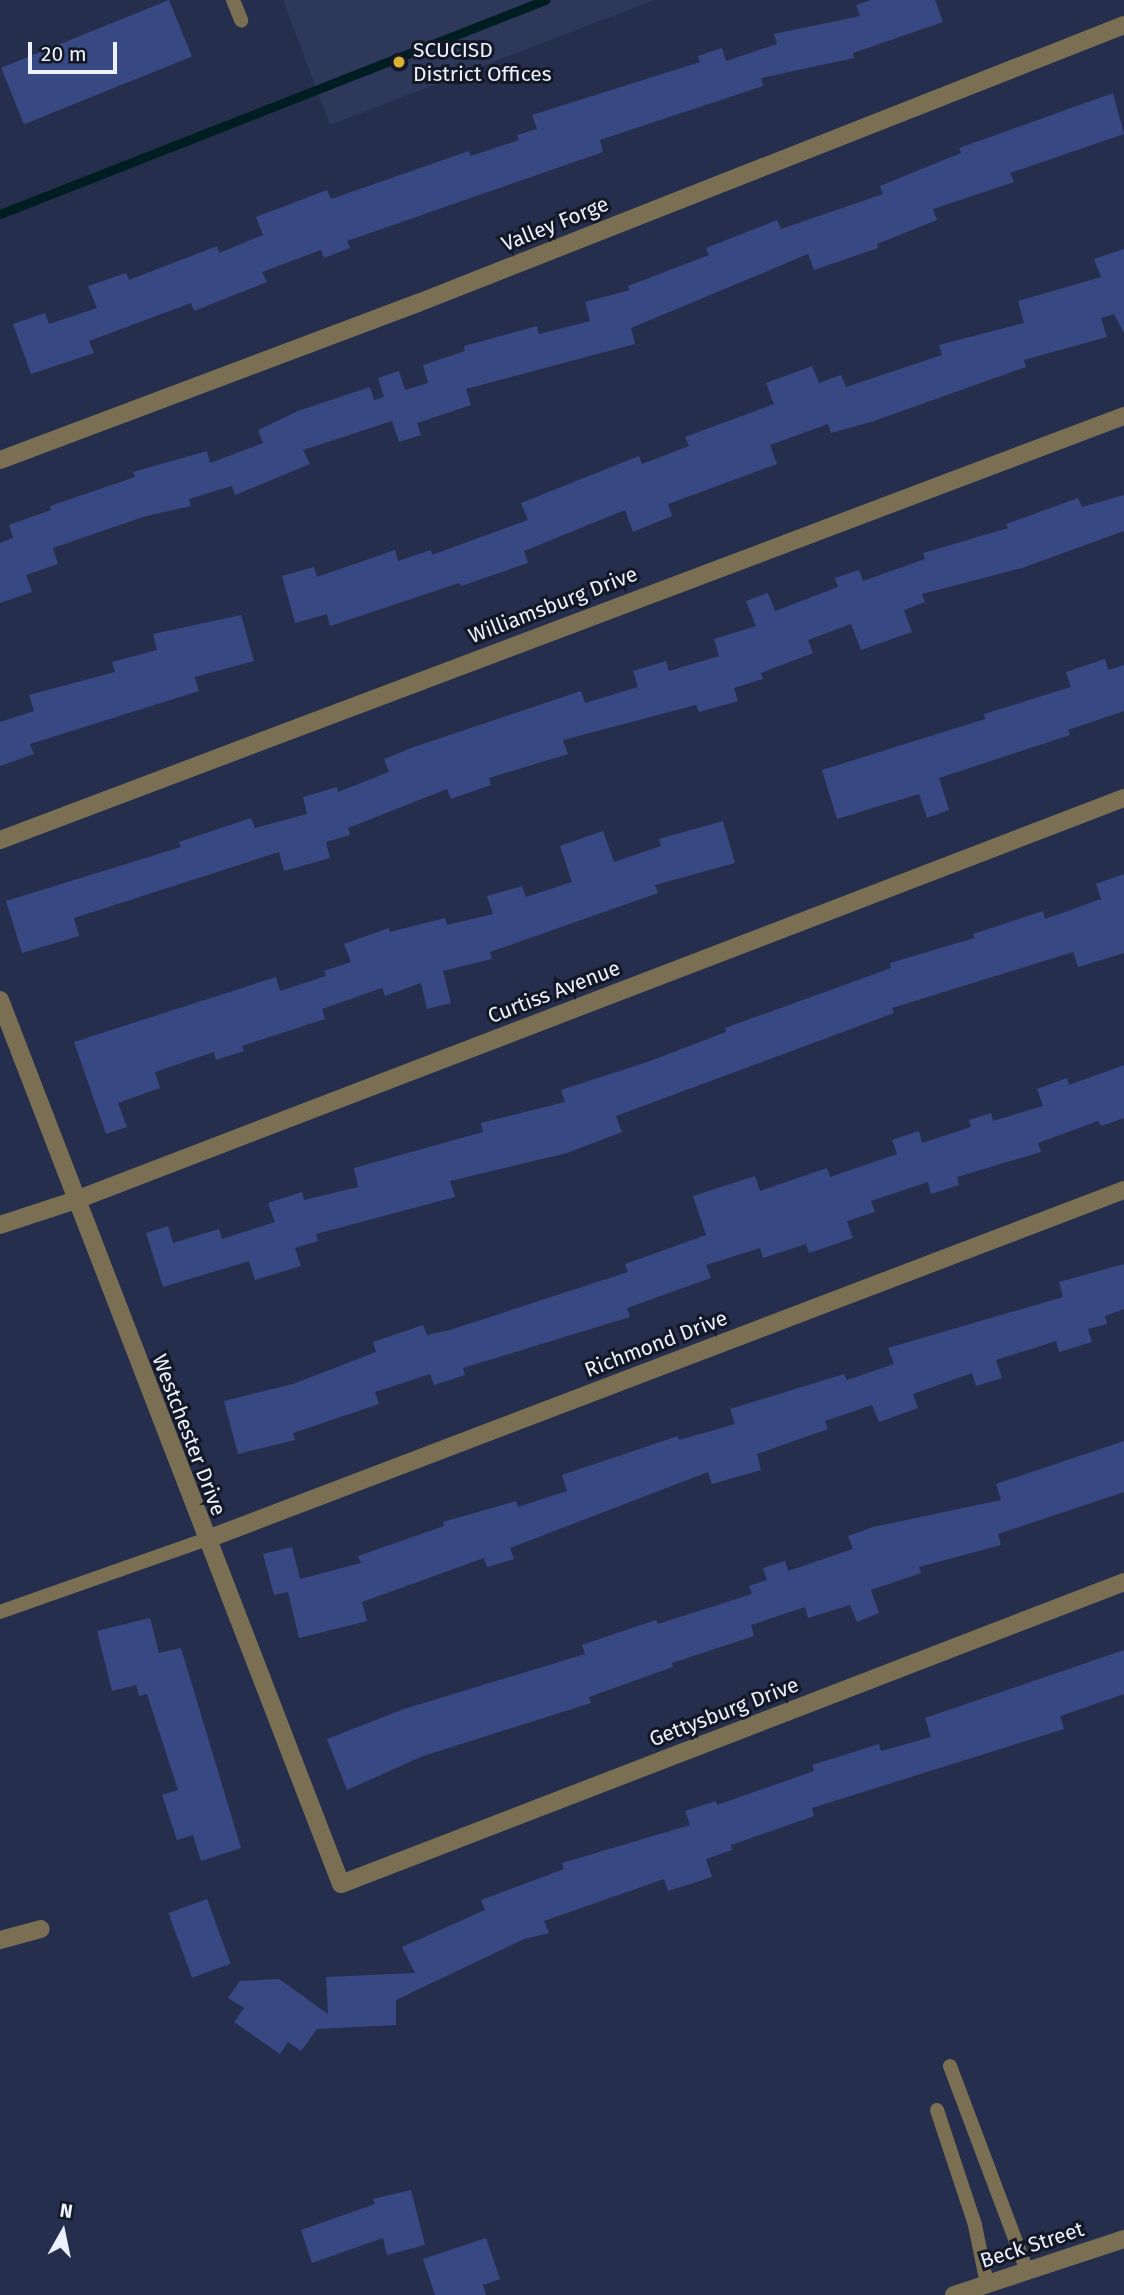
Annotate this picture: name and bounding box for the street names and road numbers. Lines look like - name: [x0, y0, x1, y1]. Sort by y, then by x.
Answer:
- street label: Valley Forge: [498, 191, 612, 257]
- street label: Williamsburg Drive: [465, 561, 641, 649]
- street label: Curtiss Avenue: [484, 955, 624, 1029]
- street label: Richmond Drive: [581, 1305, 731, 1383]
- street label: Westchester Drive: [147, 1351, 231, 1519]
- street label: Gettysburg Drive: [646, 1672, 802, 1752]
- street label: Beck Street: [977, 2216, 1087, 2274]

